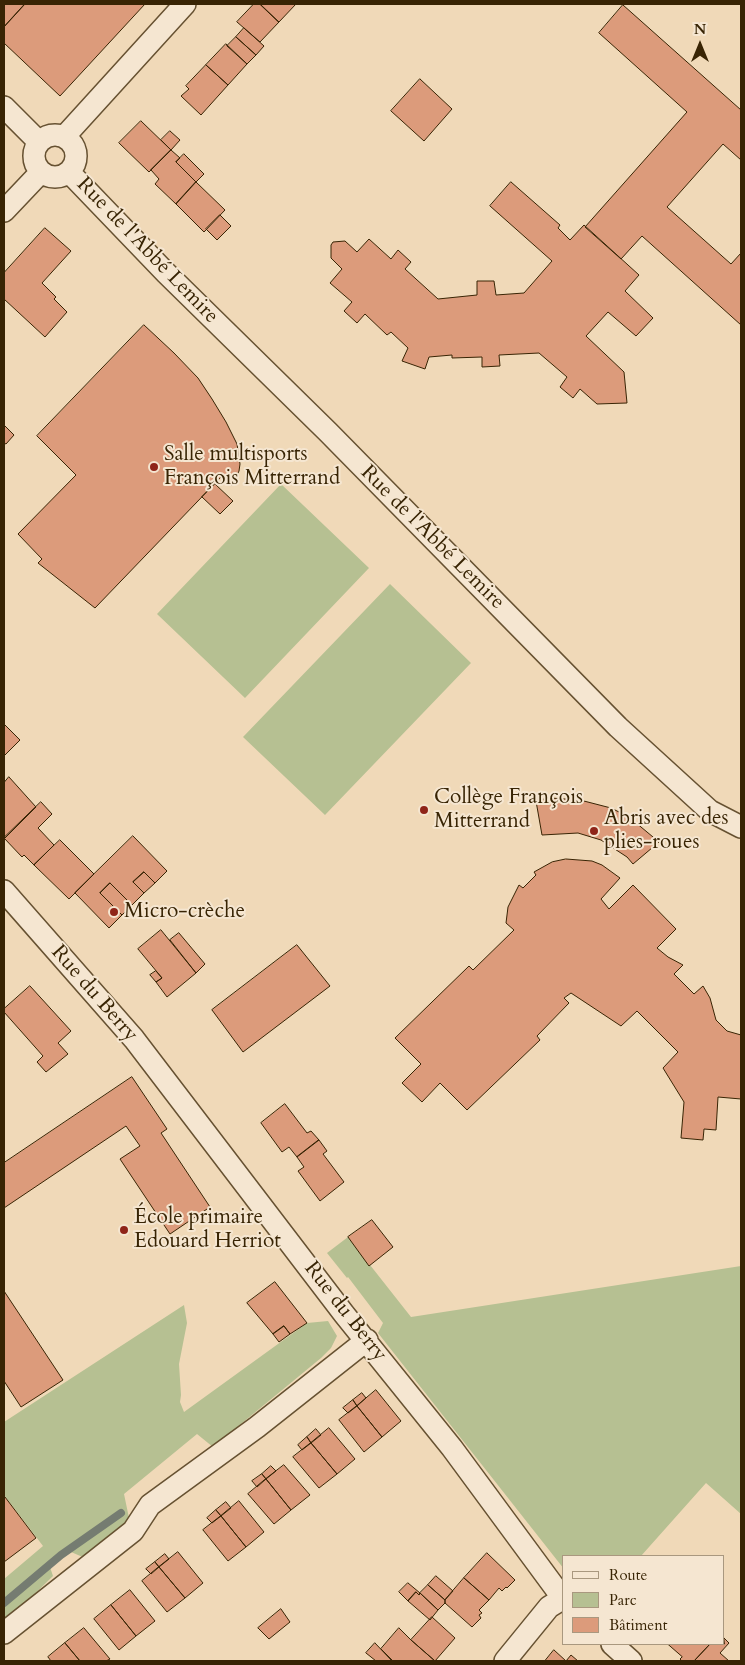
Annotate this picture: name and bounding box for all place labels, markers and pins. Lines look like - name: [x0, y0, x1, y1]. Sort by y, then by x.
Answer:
- place label: Salle multisports François Mitterrand: [164, 442, 340, 492]
- marker: Salle multisports François Mitterrand: [148, 461, 160, 473]
- place label: Collège François Mitterrand: [434, 785, 583, 835]
- marker: Collège François Mitterrand: [418, 804, 430, 816]
- place label: Abris avec des plies-roues: [604, 806, 729, 856]
- marker: Abris avec des plies-roues: [588, 825, 600, 837]
- place label: Micro-crèche: [124, 899, 245, 925]
- marker: Micro-crèche: [108, 906, 120, 918]
- place label: École primaire Edouard Herriot: [134, 1205, 281, 1255]
- marker: École primaire Edouard Herriot: [118, 1224, 130, 1236]

